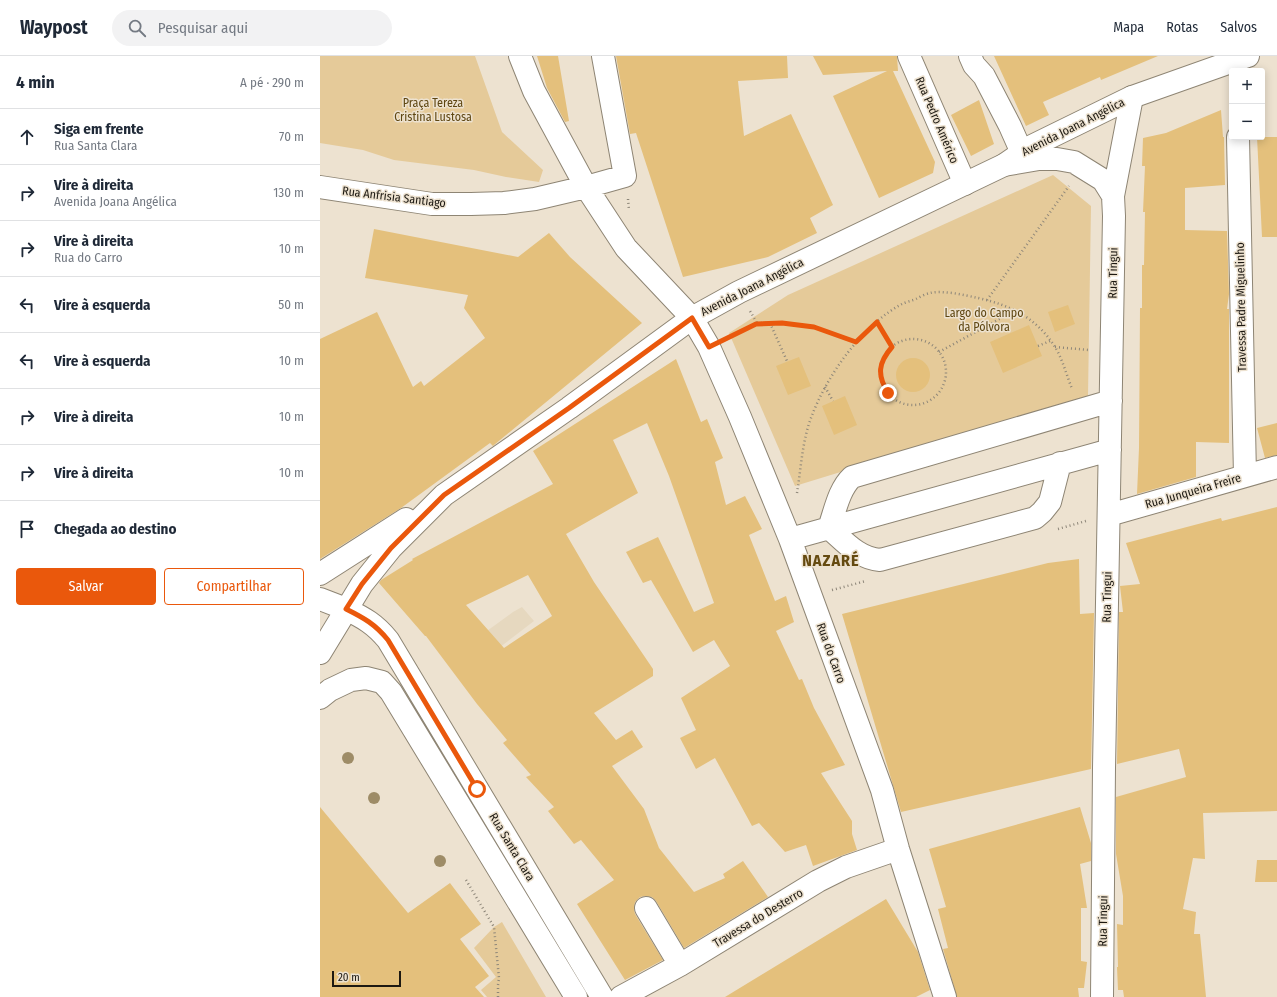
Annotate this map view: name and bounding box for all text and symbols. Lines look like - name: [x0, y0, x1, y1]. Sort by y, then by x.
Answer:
- search box: [112, 10, 392, 46]
- text: Waypost: [20, 16, 88, 39]
- icon: search: [126, 17, 148, 39]
- text: Pesquisar aqui: [158, 19, 248, 37]
- text: Mapa: [1113, 19, 1144, 36]
- text: Rotas: [1166, 19, 1198, 36]
- text: Salvos: [1220, 19, 1257, 36]
- map controls: [1229, 68, 1265, 140]
- button: +: [1229, 68, 1265, 104]
- text: 4 min: [16, 72, 55, 93]
- text: A pé · 290 m: [240, 75, 304, 90]
- street label: Rua Pedro Américo: [912, 75, 962, 165]
- street label: Avenida Joana Angélica: [1019, 95, 1127, 159]
- park label: Praça Tereza Cristina Lustosa: [394, 96, 472, 124]
- button: −: [1229, 104, 1265, 140]
- text: Siga em frente: [54, 120, 144, 138]
- icon: ahead: [16, 126, 38, 148]
- text: 70 m: [279, 129, 304, 144]
- text: Rua Santa Clara: [54, 138, 137, 153]
- text: Vire à direita: [54, 176, 133, 194]
- icon: right: [16, 182, 38, 204]
- street label: Rua Anfrisia Santiago: [341, 184, 447, 210]
- text: 130 m: [273, 185, 304, 200]
- text: Avenida Joana Angélica: [54, 194, 177, 209]
- text: Vire à direita: [54, 232, 133, 250]
- icon: right: [16, 238, 38, 260]
- text: 10 m: [279, 241, 304, 256]
- street label: Travessa Padre Miguelinho: [1233, 242, 1249, 372]
- street label: Rua Tingui: [1106, 247, 1120, 299]
- text: Rua do Carro: [54, 250, 123, 265]
- street label: Avenida Joana Angélica: [698, 255, 806, 319]
- icon: left: [16, 294, 38, 316]
- text: Vire à esquerda: [54, 296, 151, 314]
- text: 50 m: [278, 297, 304, 312]
- park label: Largo do Campo da Pólvora: [944, 306, 1024, 334]
- icon: left: [16, 350, 38, 372]
- text: Vire à esquerda: [54, 352, 151, 370]
- text: 10 m: [279, 353, 304, 368]
- route end: [879, 384, 897, 402]
- icon: right: [16, 406, 38, 428]
- text: Vire à direita: [54, 408, 133, 426]
- text: 10 m: [279, 409, 304, 424]
- icon: right: [16, 462, 38, 484]
- text: Vire à direita: [54, 464, 133, 482]
- text: 10 m: [279, 465, 304, 480]
- street label: Rua Junqueira Freire: [1143, 471, 1243, 511]
- icon: arrive: [16, 518, 38, 540]
- text: Chegada ao destino: [54, 520, 176, 538]
- district label: NAZARÉ: [802, 550, 860, 570]
- button: Salvar: [16, 568, 156, 605]
- button: Compartilhar: [164, 568, 304, 605]
- street label: Rua Tingui: [1100, 571, 1114, 623]
- street label: Rua do Carro: [814, 621, 848, 685]
- route start: [468, 780, 486, 798]
- street label: Rua Santa Clara: [486, 810, 538, 884]
- street label: Travessa do Desterro: [711, 886, 805, 950]
- street label: Rua Tingui: [1096, 895, 1110, 947]
- scale bar: [332, 969, 401, 988]
- text: 20 m: [338, 971, 360, 984]

